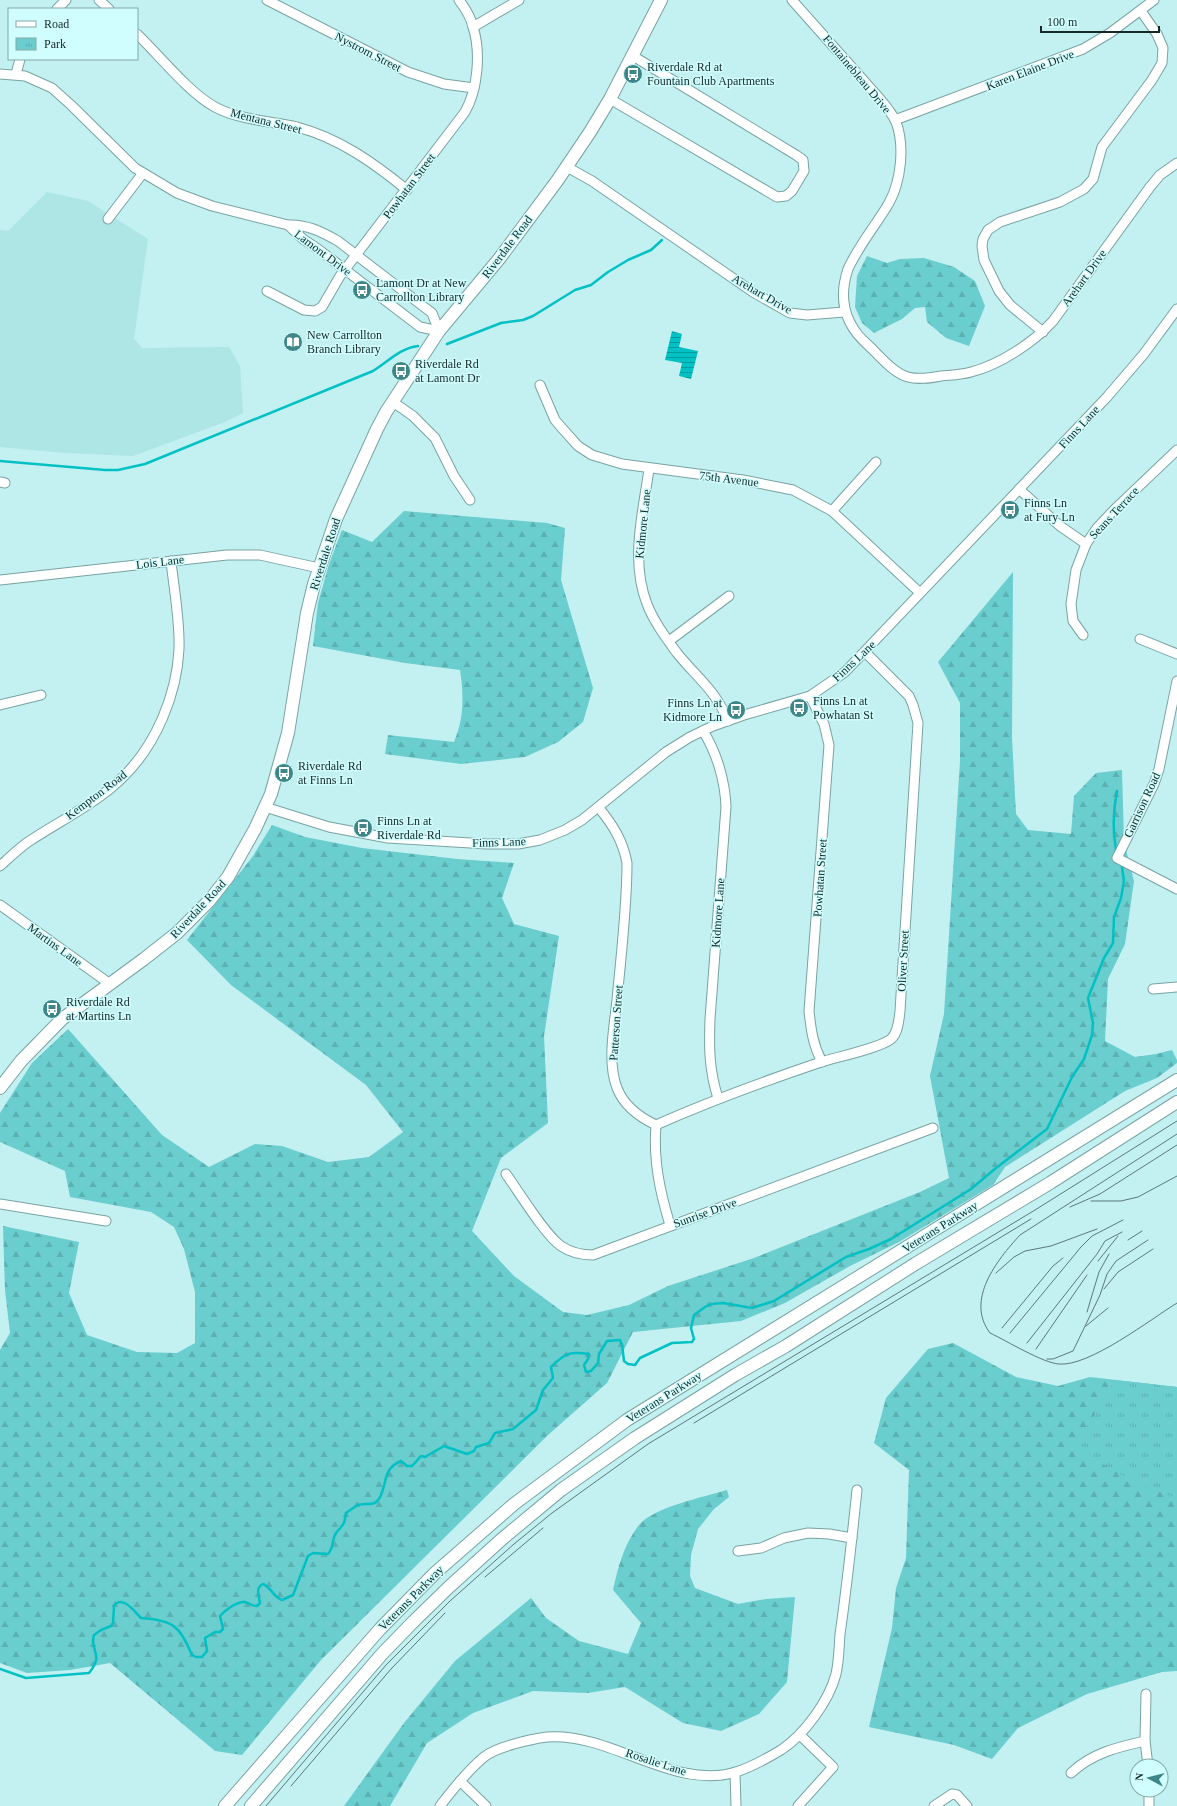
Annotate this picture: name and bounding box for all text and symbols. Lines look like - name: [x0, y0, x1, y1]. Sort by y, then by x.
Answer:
- legend: [8, 8, 138, 60]
- scale bar: [1041, 8, 1159, 34]
- text: 100 m: [1047, 15, 1078, 29]
- text: Road: [44, 17, 69, 31]
- street label: Nystrom Street: [332, 29, 404, 75]
- street label: Fontainebleau Drive: [820, 32, 894, 116]
- text: Park: [44, 37, 66, 51]
- street label: Karen Elaine Drive: [984, 47, 1076, 93]
- place label: Riverdale Rd at Fountain Club Apartments: [647, 60, 775, 88]
- bus stop icon: Riverdale Rd at Fountain Club Apartments: [622, 63, 644, 85]
- street label: Mentana Street: [229, 105, 304, 137]
- street label: Powhatan Street: [380, 150, 439, 221]
- street label: Riverdale Road: [479, 213, 535, 281]
- street label: Lamont Drive: [292, 227, 354, 279]
- street label: Arehart Drive: [1059, 247, 1109, 309]
- street label: Arehart Drive: [730, 271, 794, 317]
- place label: Lamont Dr at New Carrollton Library: [376, 276, 467, 304]
- bus stop icon: Lamont Dr at New Carrollton Library: [351, 279, 373, 301]
- place label: New Carrollton Branch Library: [307, 328, 382, 356]
- library icon: New Carrollton Branch Library: [282, 331, 304, 353]
- place label: Riverdale Rd at Lamont Dr: [415, 357, 480, 385]
- bus stop icon: Riverdale Rd at Lamont Dr: [390, 360, 412, 382]
- street label: Finns Lane: [1056, 403, 1102, 451]
- street label: 75th Avenue: [698, 468, 760, 490]
- street label: Seans Terrace: [1086, 484, 1142, 542]
- street label: Kidmore Lane: [632, 489, 654, 559]
- place label: Finns Ln at Fury Ln: [1024, 496, 1075, 524]
- bus stop icon: Finns Ln at Fury Ln: [999, 499, 1021, 521]
- street label: Riverdale Road: [307, 516, 343, 592]
- street label: Lois Lane: [135, 552, 185, 572]
- street label: Finns Lane: [830, 638, 878, 684]
- place label: Finns Ln at Powhatan St: [813, 694, 874, 722]
- place label: Finns Ln at Kidmore Ln: [663, 696, 723, 724]
- bus stop icon: Finns Ln at Powhatan St: [788, 697, 810, 719]
- bus stop icon: Finns Ln at Kidmore Ln: [725, 699, 747, 721]
- place label: Riverdale Rd at Finns Ln: [298, 759, 362, 787]
- bus stop icon: Riverdale Rd at Finns Ln: [273, 762, 295, 784]
- street label: Kempton Road: [63, 767, 129, 823]
- street label: Garrison Road: [1121, 770, 1163, 840]
- place label: Finns Ln at Riverdale Rd: [377, 814, 441, 842]
- bus stop icon: Finns Ln at Riverdale Rd: [352, 817, 374, 839]
- street label: Finns Lane: [472, 834, 526, 850]
- street label: Powhatan Street: [810, 838, 830, 918]
- street label: Riverdale Road: [167, 877, 229, 941]
- street label: Kidmore Lane: [709, 878, 727, 948]
- street label: Martins Lane: [25, 920, 85, 970]
- street label: Oliver Street: [894, 929, 912, 992]
- street label: Patterson Street: [606, 984, 626, 1061]
- place label: Riverdale Rd at Martins Ln: [66, 995, 131, 1023]
- bus stop icon: Riverdale Rd at Martins Ln: [41, 998, 63, 1020]
- street label: Sunrise Drive: [671, 1195, 739, 1231]
- street label: Veterans Parkway: [900, 1198, 980, 1256]
- street label: Veterans Parkway: [624, 1368, 704, 1426]
- street label: Veterans Parkway: [376, 1563, 446, 1633]
- street label: Rosalie Lane: [624, 1746, 688, 1778]
- north arrow: [1129, 1758, 1169, 1798]
- text: N: [1133, 1772, 1146, 1781]

